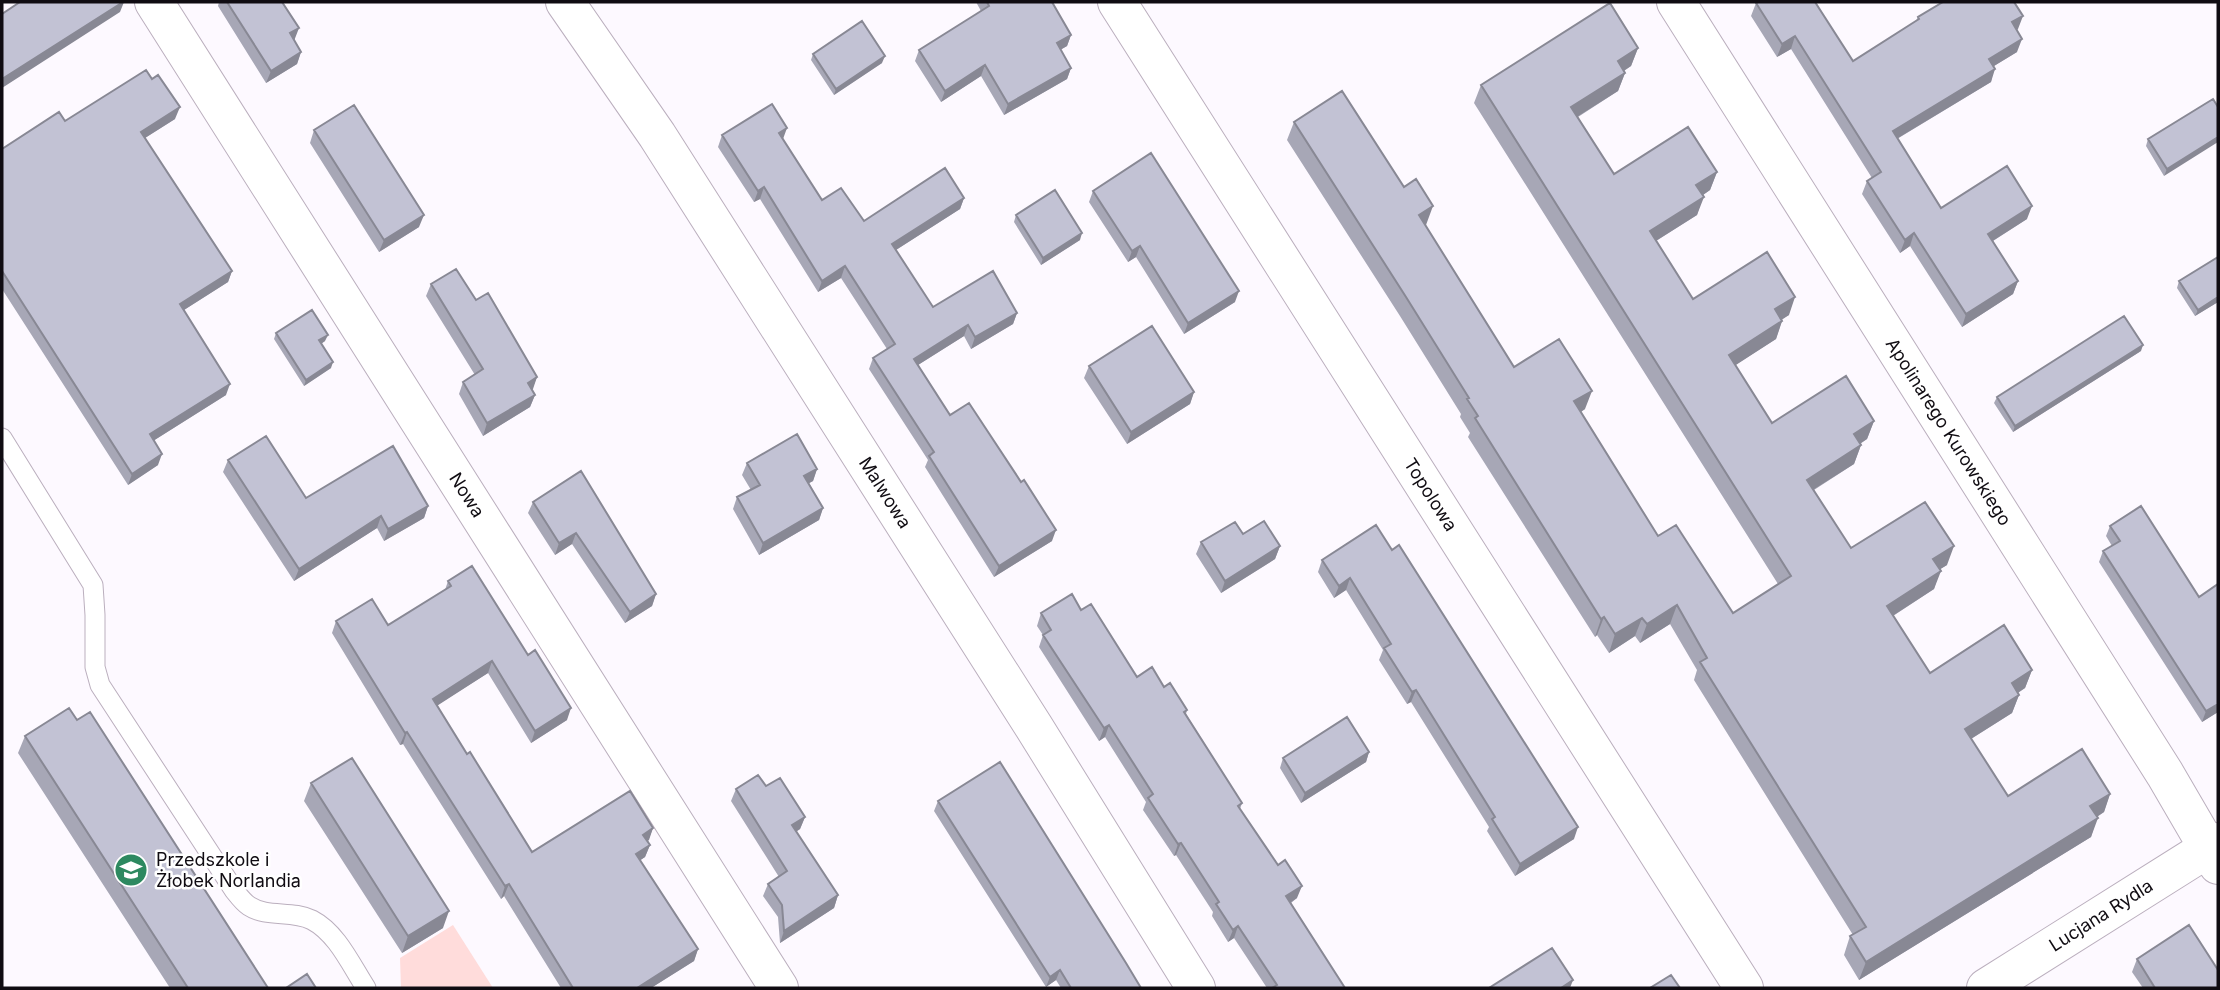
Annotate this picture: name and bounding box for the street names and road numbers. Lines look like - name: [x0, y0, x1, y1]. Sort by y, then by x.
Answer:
- street label: Apolinarego Kurowskiego: [1882, 334, 2016, 529]
- street label: Malwowa: [855, 453, 916, 532]
- street label: Topolowa: [1400, 454, 1462, 535]
- street label: Nowa: [445, 469, 489, 521]
- street label: Lucjana Rydla: [2045, 875, 2156, 956]

